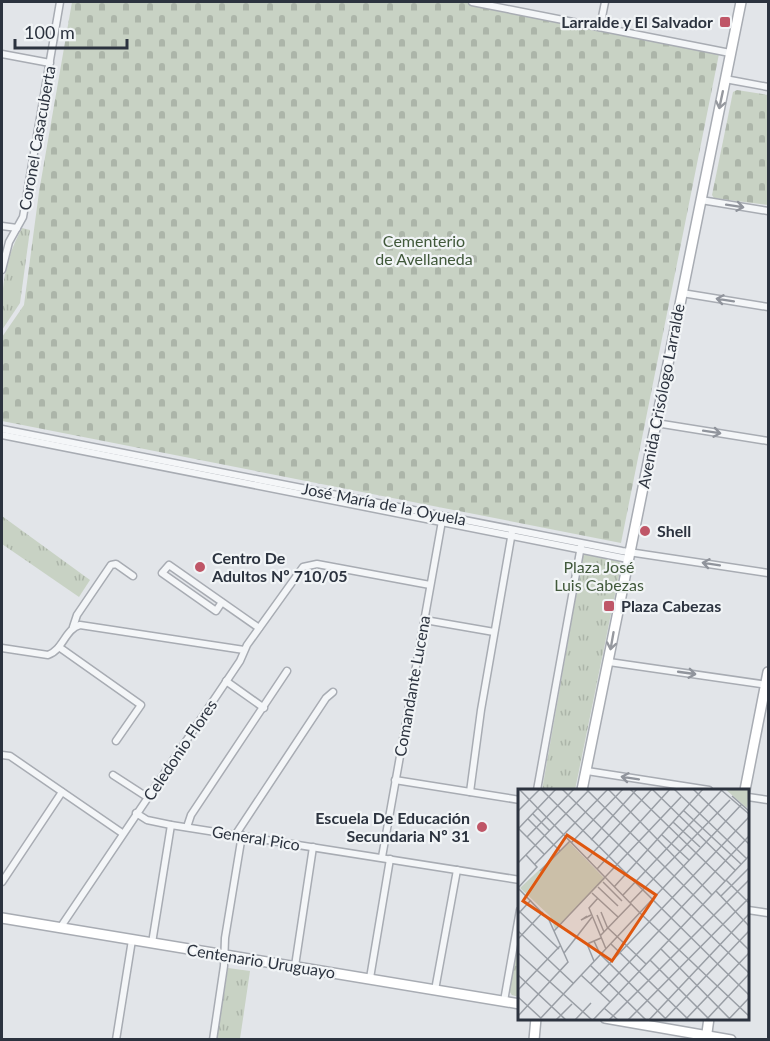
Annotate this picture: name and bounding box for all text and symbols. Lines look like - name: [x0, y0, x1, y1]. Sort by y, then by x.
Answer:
- scale bar: [15, 12, 128, 50]
- place label: Larralde y El Salvador: [561, 12, 713, 31]
- marker: Larralde y El Salvador: [718, 15, 732, 29]
- text: 100 m: [24, 21, 75, 43]
- street label: Coronel Casacuberta: [14, 64, 59, 212]
- one-way arrow: [715, 90, 726, 109]
- one-way arrow: [725, 200, 744, 211]
- park label: Cementerio de Avellaneda: [375, 231, 473, 268]
- one-way arrow: [716, 294, 736, 305]
- street label: Avenida Crisólogo Larralde: [633, 302, 688, 490]
- one-way arrow: [702, 427, 721, 438]
- street label: José María de la Oyuela: [300, 478, 468, 529]
- place label: Shell: [657, 521, 691, 540]
- marker: Shell: [638, 524, 652, 538]
- place label: Centro De Adultos Nº 710/05: [211, 548, 348, 585]
- park label: Plaza José Luis Cabezas: [554, 557, 644, 594]
- one-way arrow: [701, 559, 721, 570]
- marker: Centro De Adultos Nº 710/05: [193, 560, 207, 574]
- place label: Plaza Cabezas: [621, 596, 721, 615]
- marker: Plaza Cabezas: [602, 599, 616, 613]
- street label: Comandante Lucena: [390, 614, 433, 758]
- one-way arrow: [606, 631, 617, 651]
- one-way arrow: [677, 668, 697, 679]
- street label: Celedonio Flores: [139, 696, 220, 804]
- one-way arrow: [621, 773, 641, 784]
- inset map: [518, 789, 749, 1020]
- place label: Escuela De Educación Secundaria Nº 31: [315, 808, 470, 845]
- marker: Escuela De Educación Secundaria Nº 31: [475, 820, 489, 834]
- street label: General Pico: [211, 821, 301, 854]
- street label: Centenario Uruguayo: [186, 939, 337, 982]

